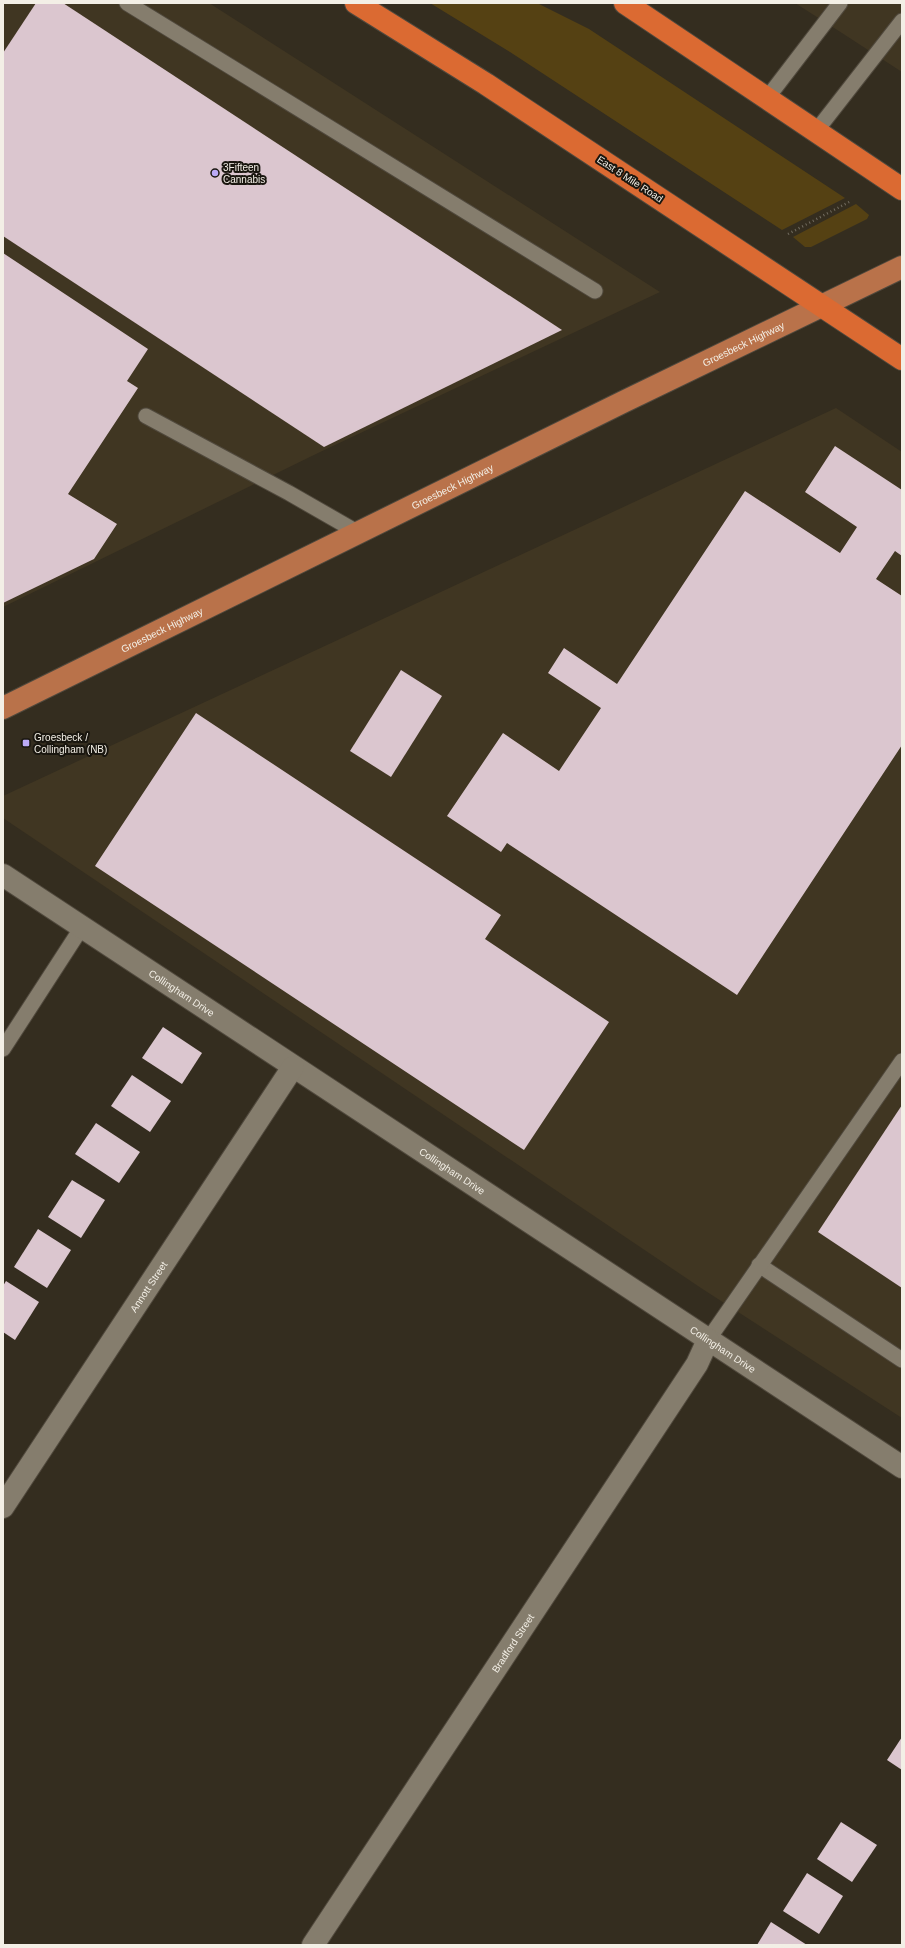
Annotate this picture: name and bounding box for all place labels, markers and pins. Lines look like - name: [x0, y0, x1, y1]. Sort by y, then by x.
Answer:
- place label: 3Fifteen Cannabis: [223, 162, 265, 185]
- marker: 3Fifteen Cannabis: [210, 168, 220, 178]
- place label: Groesbeck / Collingham (NB): [34, 732, 107, 755]
- marker: Groesbeck / Collingham (NB): [21, 738, 31, 748]

